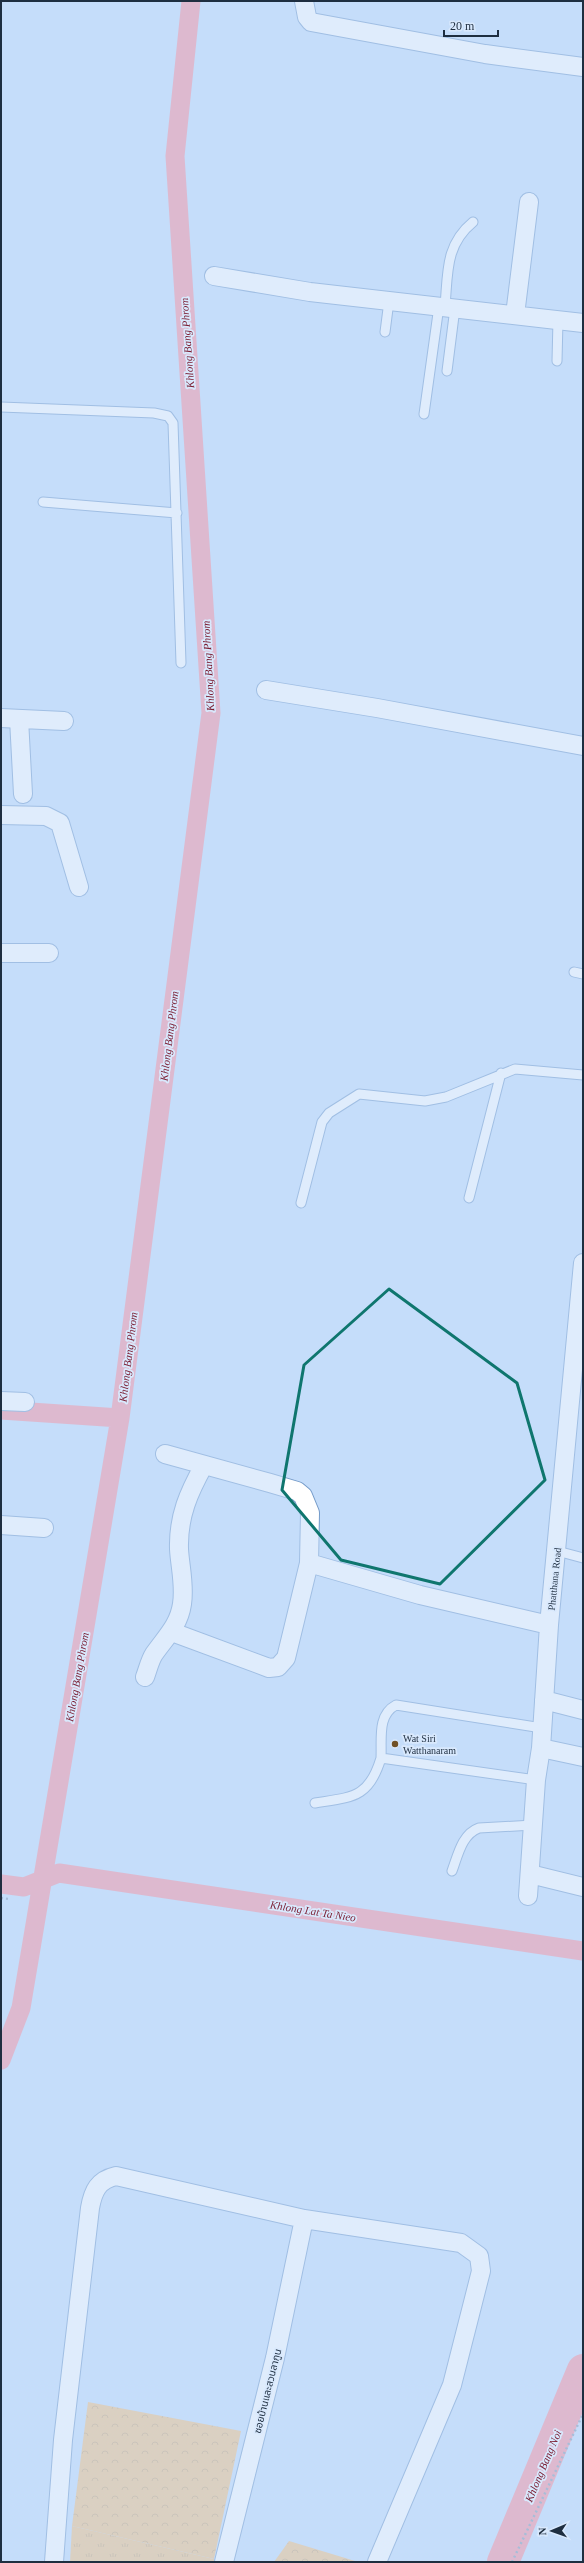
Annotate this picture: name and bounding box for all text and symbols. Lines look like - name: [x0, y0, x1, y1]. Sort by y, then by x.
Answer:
- scale bar: [444, 12, 498, 38]
- text: 20 m: [450, 19, 475, 33]
- water label: Khlong Bang Phrom: [178, 297, 196, 390]
- water label: Khlong Bang Phrom: [200, 620, 216, 713]
- water label: Khlong Bang Phrom: [157, 990, 180, 1083]
- water label: Khlong Bang Phrom: [116, 1311, 139, 1404]
- street label: Phatthana Road: [546, 1547, 563, 1611]
- water label: Khlong Bang Phrom: [63, 1631, 91, 1724]
- place label: Wat Siri Watthanaram: [403, 1733, 456, 1756]
- marker: Wat Siri Watthanaram: [390, 1739, 400, 1749]
- water label: Khlong Lat Ta Nieo: [268, 1898, 357, 1924]
- street label: ซอยบ้านและสวนลากูน: [252, 2348, 284, 2435]
- water label: Khlong Bang Noi: [522, 2428, 564, 2505]
- north arrow: [532, 2511, 572, 2551]
- text: N: [536, 2527, 548, 2536]

